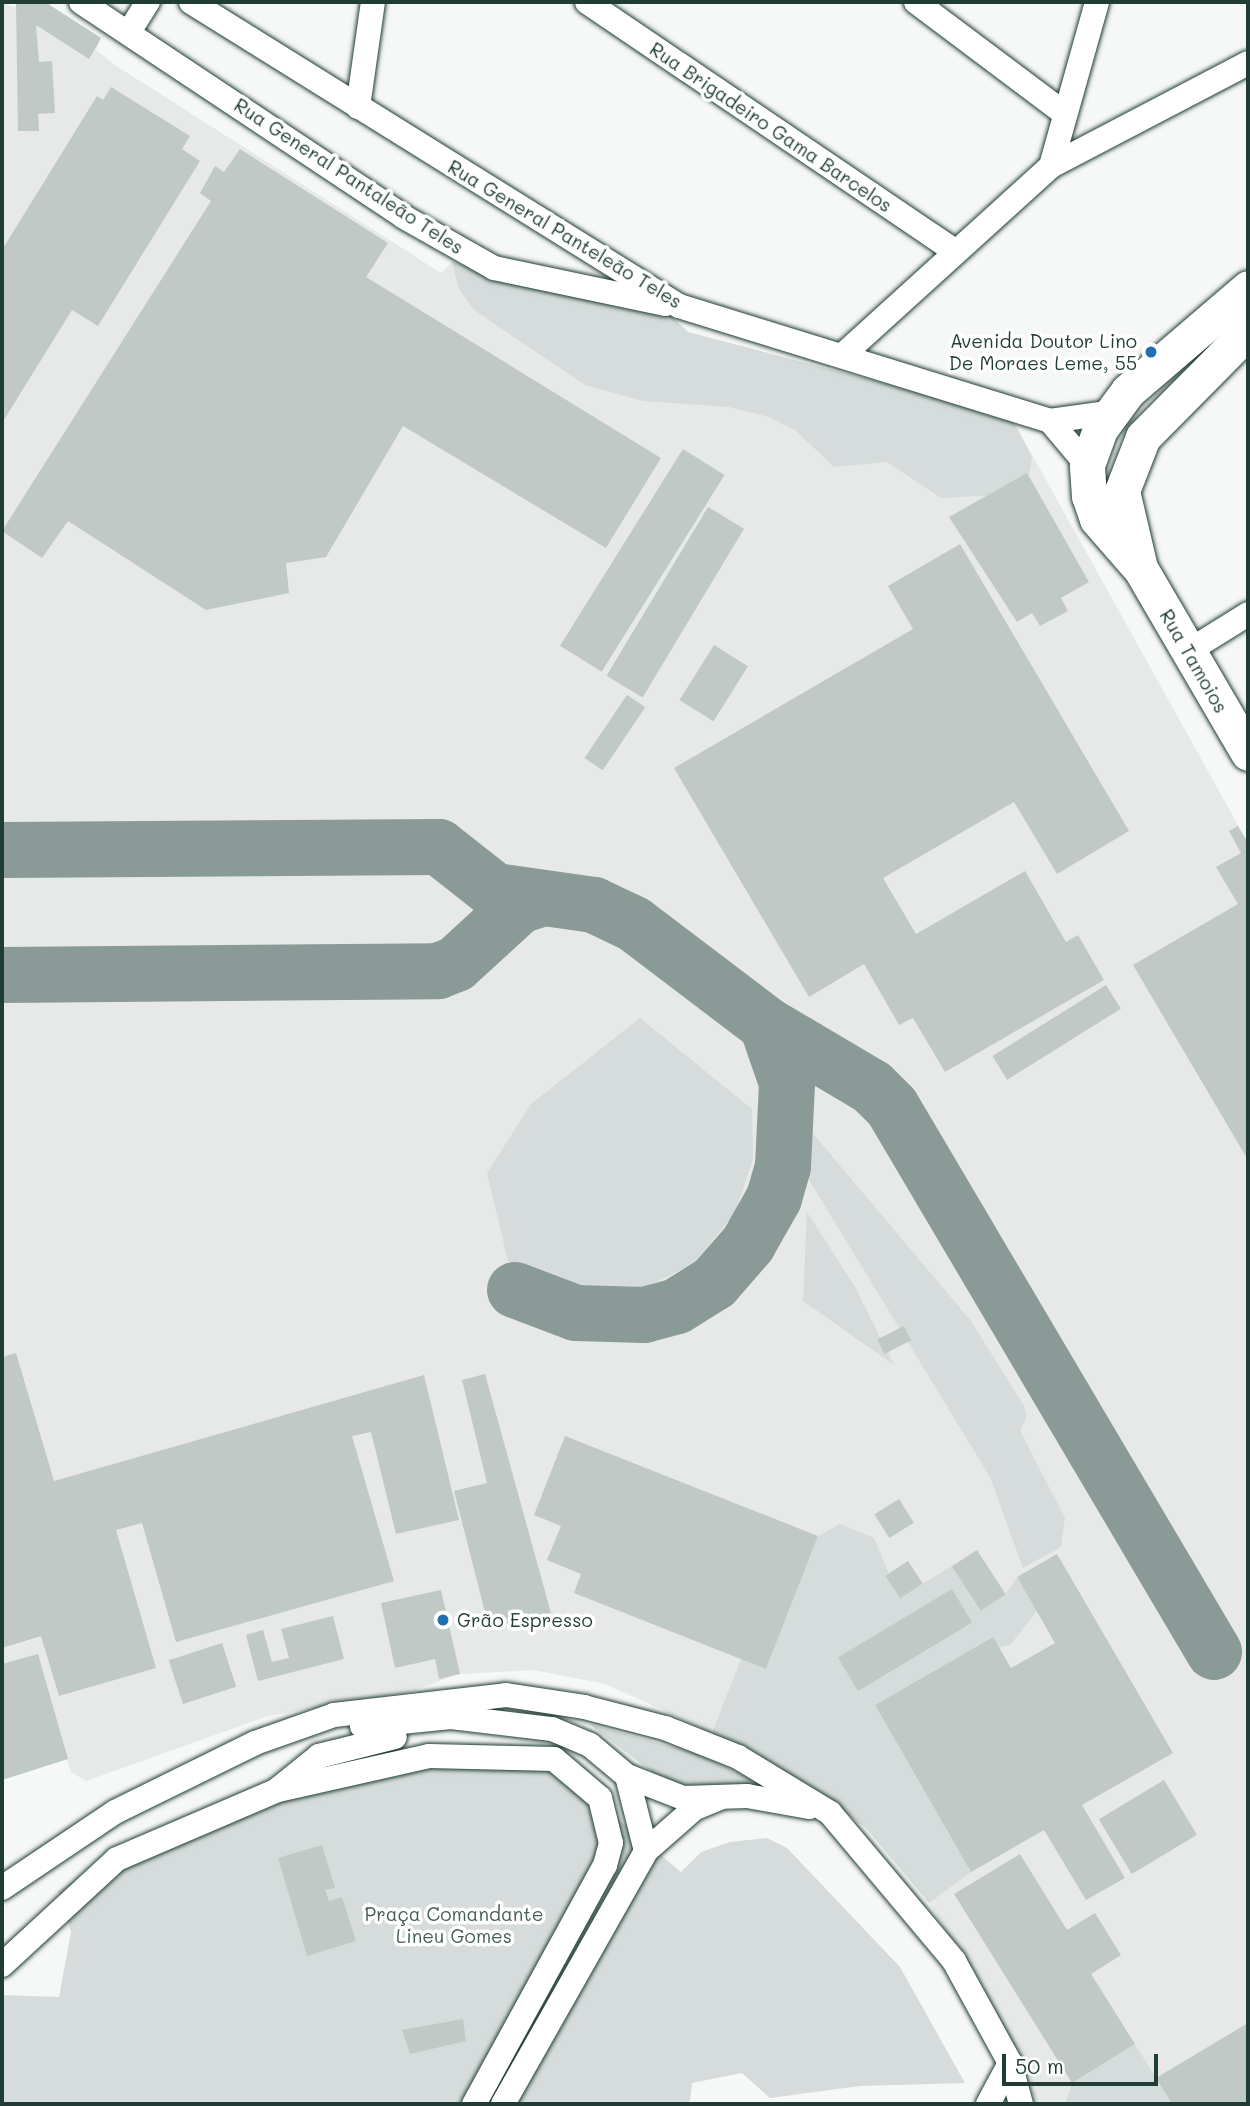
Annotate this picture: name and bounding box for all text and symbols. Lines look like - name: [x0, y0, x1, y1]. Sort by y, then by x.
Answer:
- street label: Rua Brigadeiro Gama Barcelos: [646, 37, 896, 217]
- street label: Rua General Pantaleão Teles: [230, 93, 468, 259]
- street label: Rua General Panteleão Teles: [444, 155, 686, 313]
- place label: Avenida Doutor Lino De Moraes Leme, 55: [949, 330, 1137, 374]
- marker: Avenida Doutor Lino De Moraes Leme, 55: [1143, 344, 1159, 360]
- street label: Rua Tamoios: [1155, 605, 1233, 717]
- place label: Grão Espresso: [457, 1609, 593, 1631]
- marker: Grão Espresso: [435, 1612, 451, 1628]
- park label: Praça Comandante Lineu Gomes: [365, 1903, 543, 1947]
- scale bar: [1005, 2039, 1161, 2084]
- text: 50 m: [1015, 2052, 1064, 2079]

